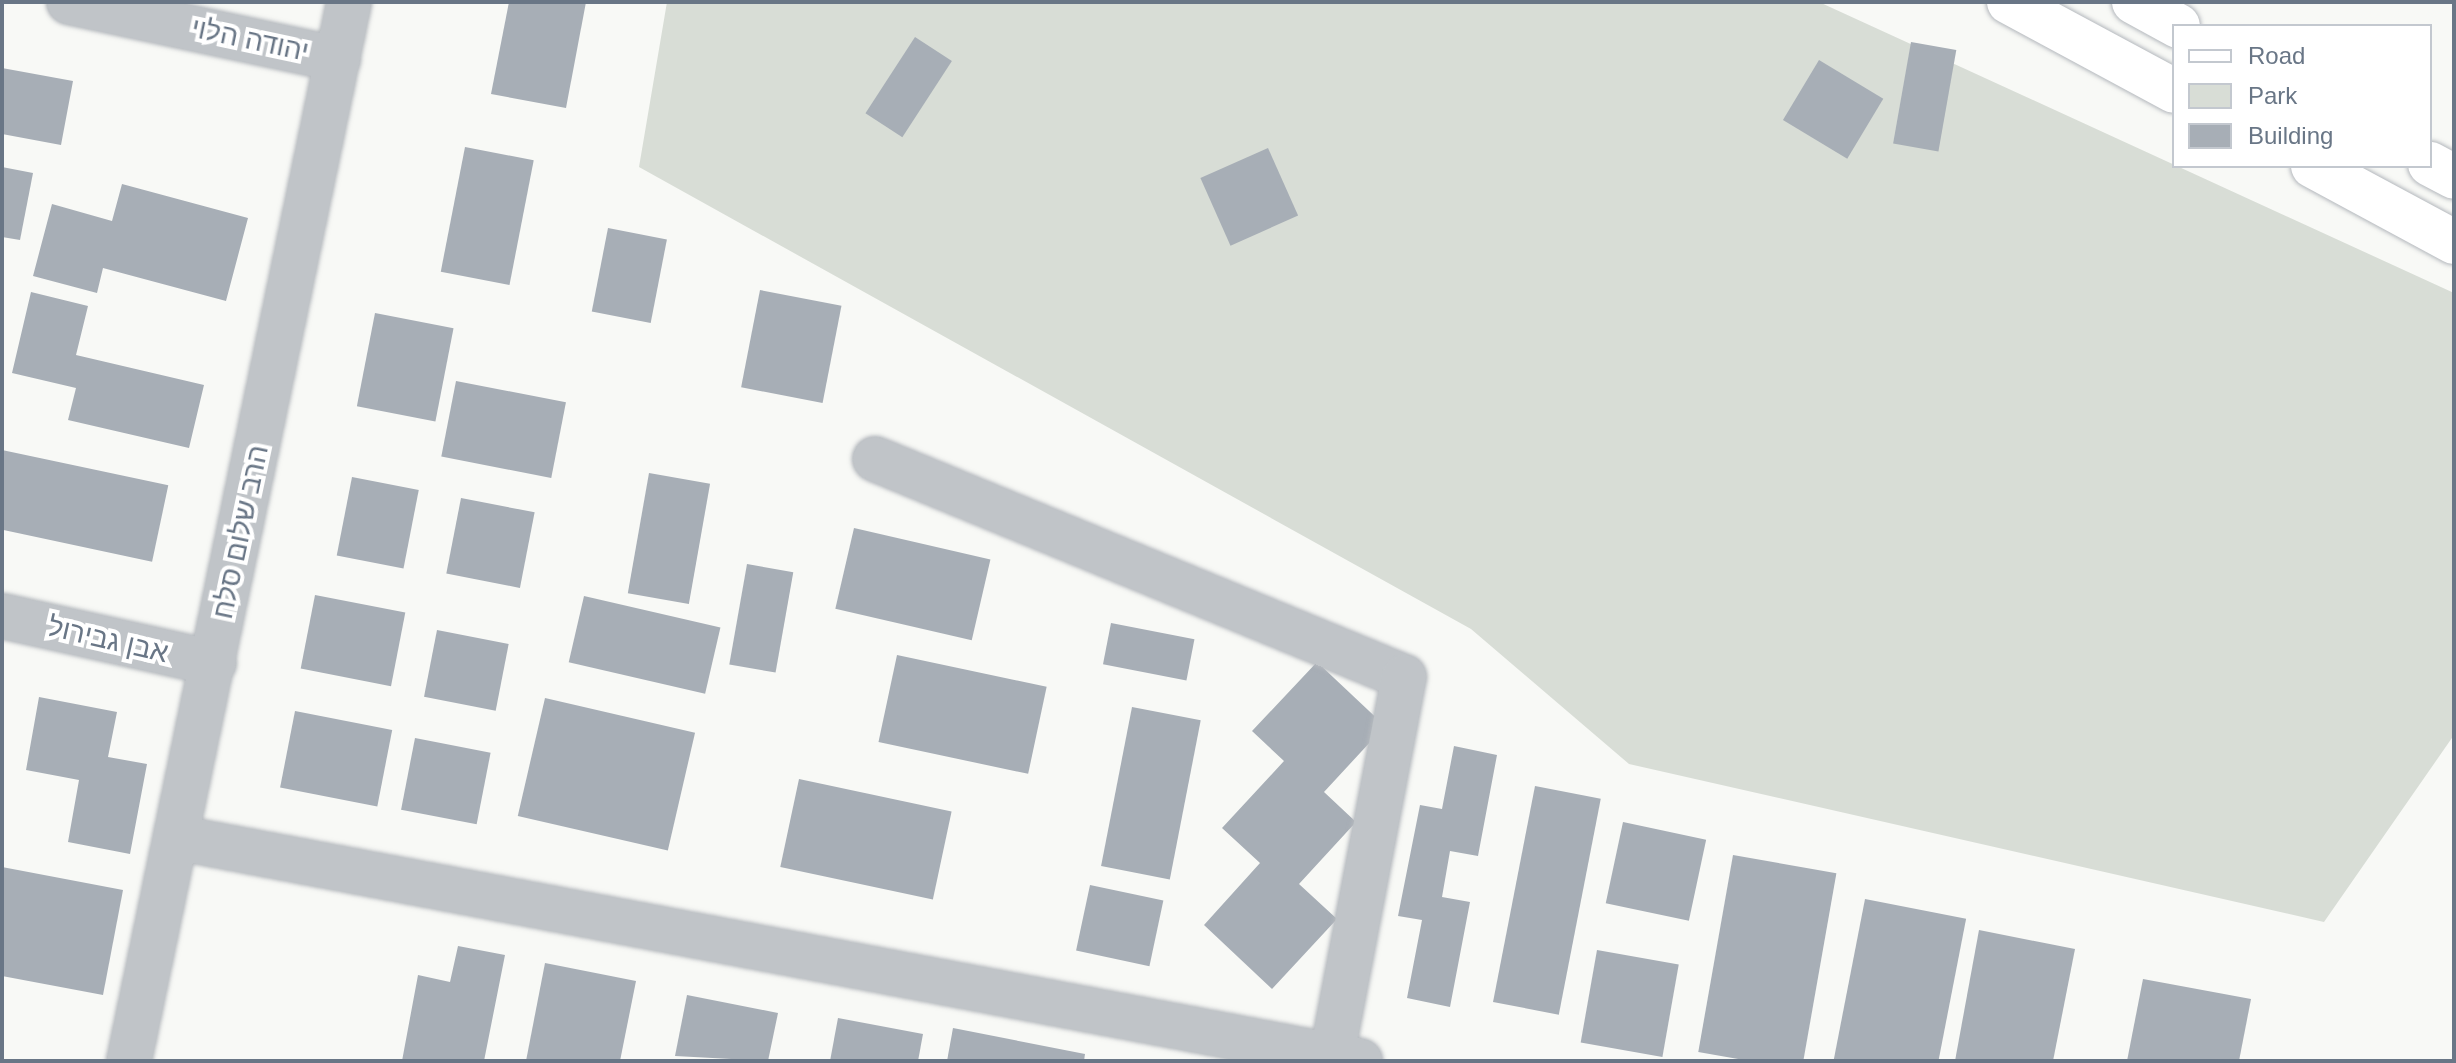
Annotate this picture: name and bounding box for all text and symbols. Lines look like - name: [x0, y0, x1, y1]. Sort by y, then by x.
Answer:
- street label: יהודה הלוי: [188, 11, 312, 69]
- legend: [2172, 24, 2432, 168]
- text: Road: [2248, 42, 2305, 69]
- text: Park: [2248, 82, 2297, 109]
- text: Building: [2248, 122, 2333, 149]
- street label: הרב שלום סלח: [206, 442, 276, 622]
- street label: אבן גבירול: [45, 610, 171, 670]

